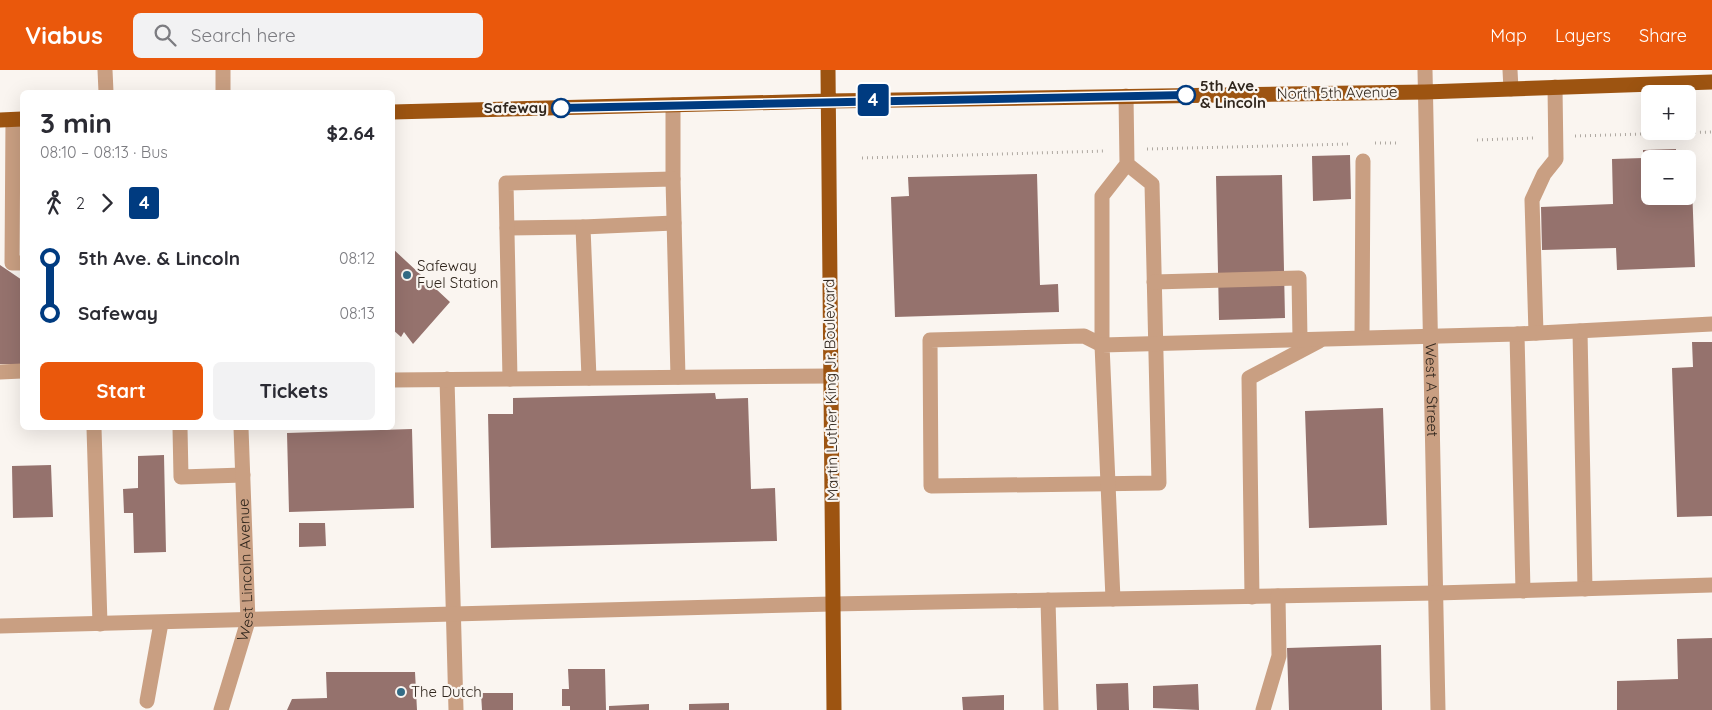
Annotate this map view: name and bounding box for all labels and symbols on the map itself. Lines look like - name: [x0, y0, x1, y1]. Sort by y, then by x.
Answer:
- place label: 5th Ave. & Lincoln: [1200, 76, 1266, 112]
- street label: North 5th Avenue: [1277, 82, 1397, 103]
- line badge: 4: [857, 84, 889, 116]
- marker: 5th Ave. & Lincoln: [1176, 85, 1196, 105]
- place label: Safeway: [484, 98, 547, 117]
- marker: Safeway: [551, 98, 571, 118]
- place label: Safeway Fuel Station: [417, 256, 498, 292]
- marker: Safeway Fuel Station: [401, 269, 413, 281]
- street label: Martin Luther King Jr. Boulevard: [819, 279, 842, 501]
- street label: West A Street: [1422, 343, 1442, 437]
- street label: West Lincoln Avenue: [232, 498, 257, 643]
- place label: The Dutch: [411, 682, 482, 701]
- marker: The Dutch: [395, 686, 407, 698]

